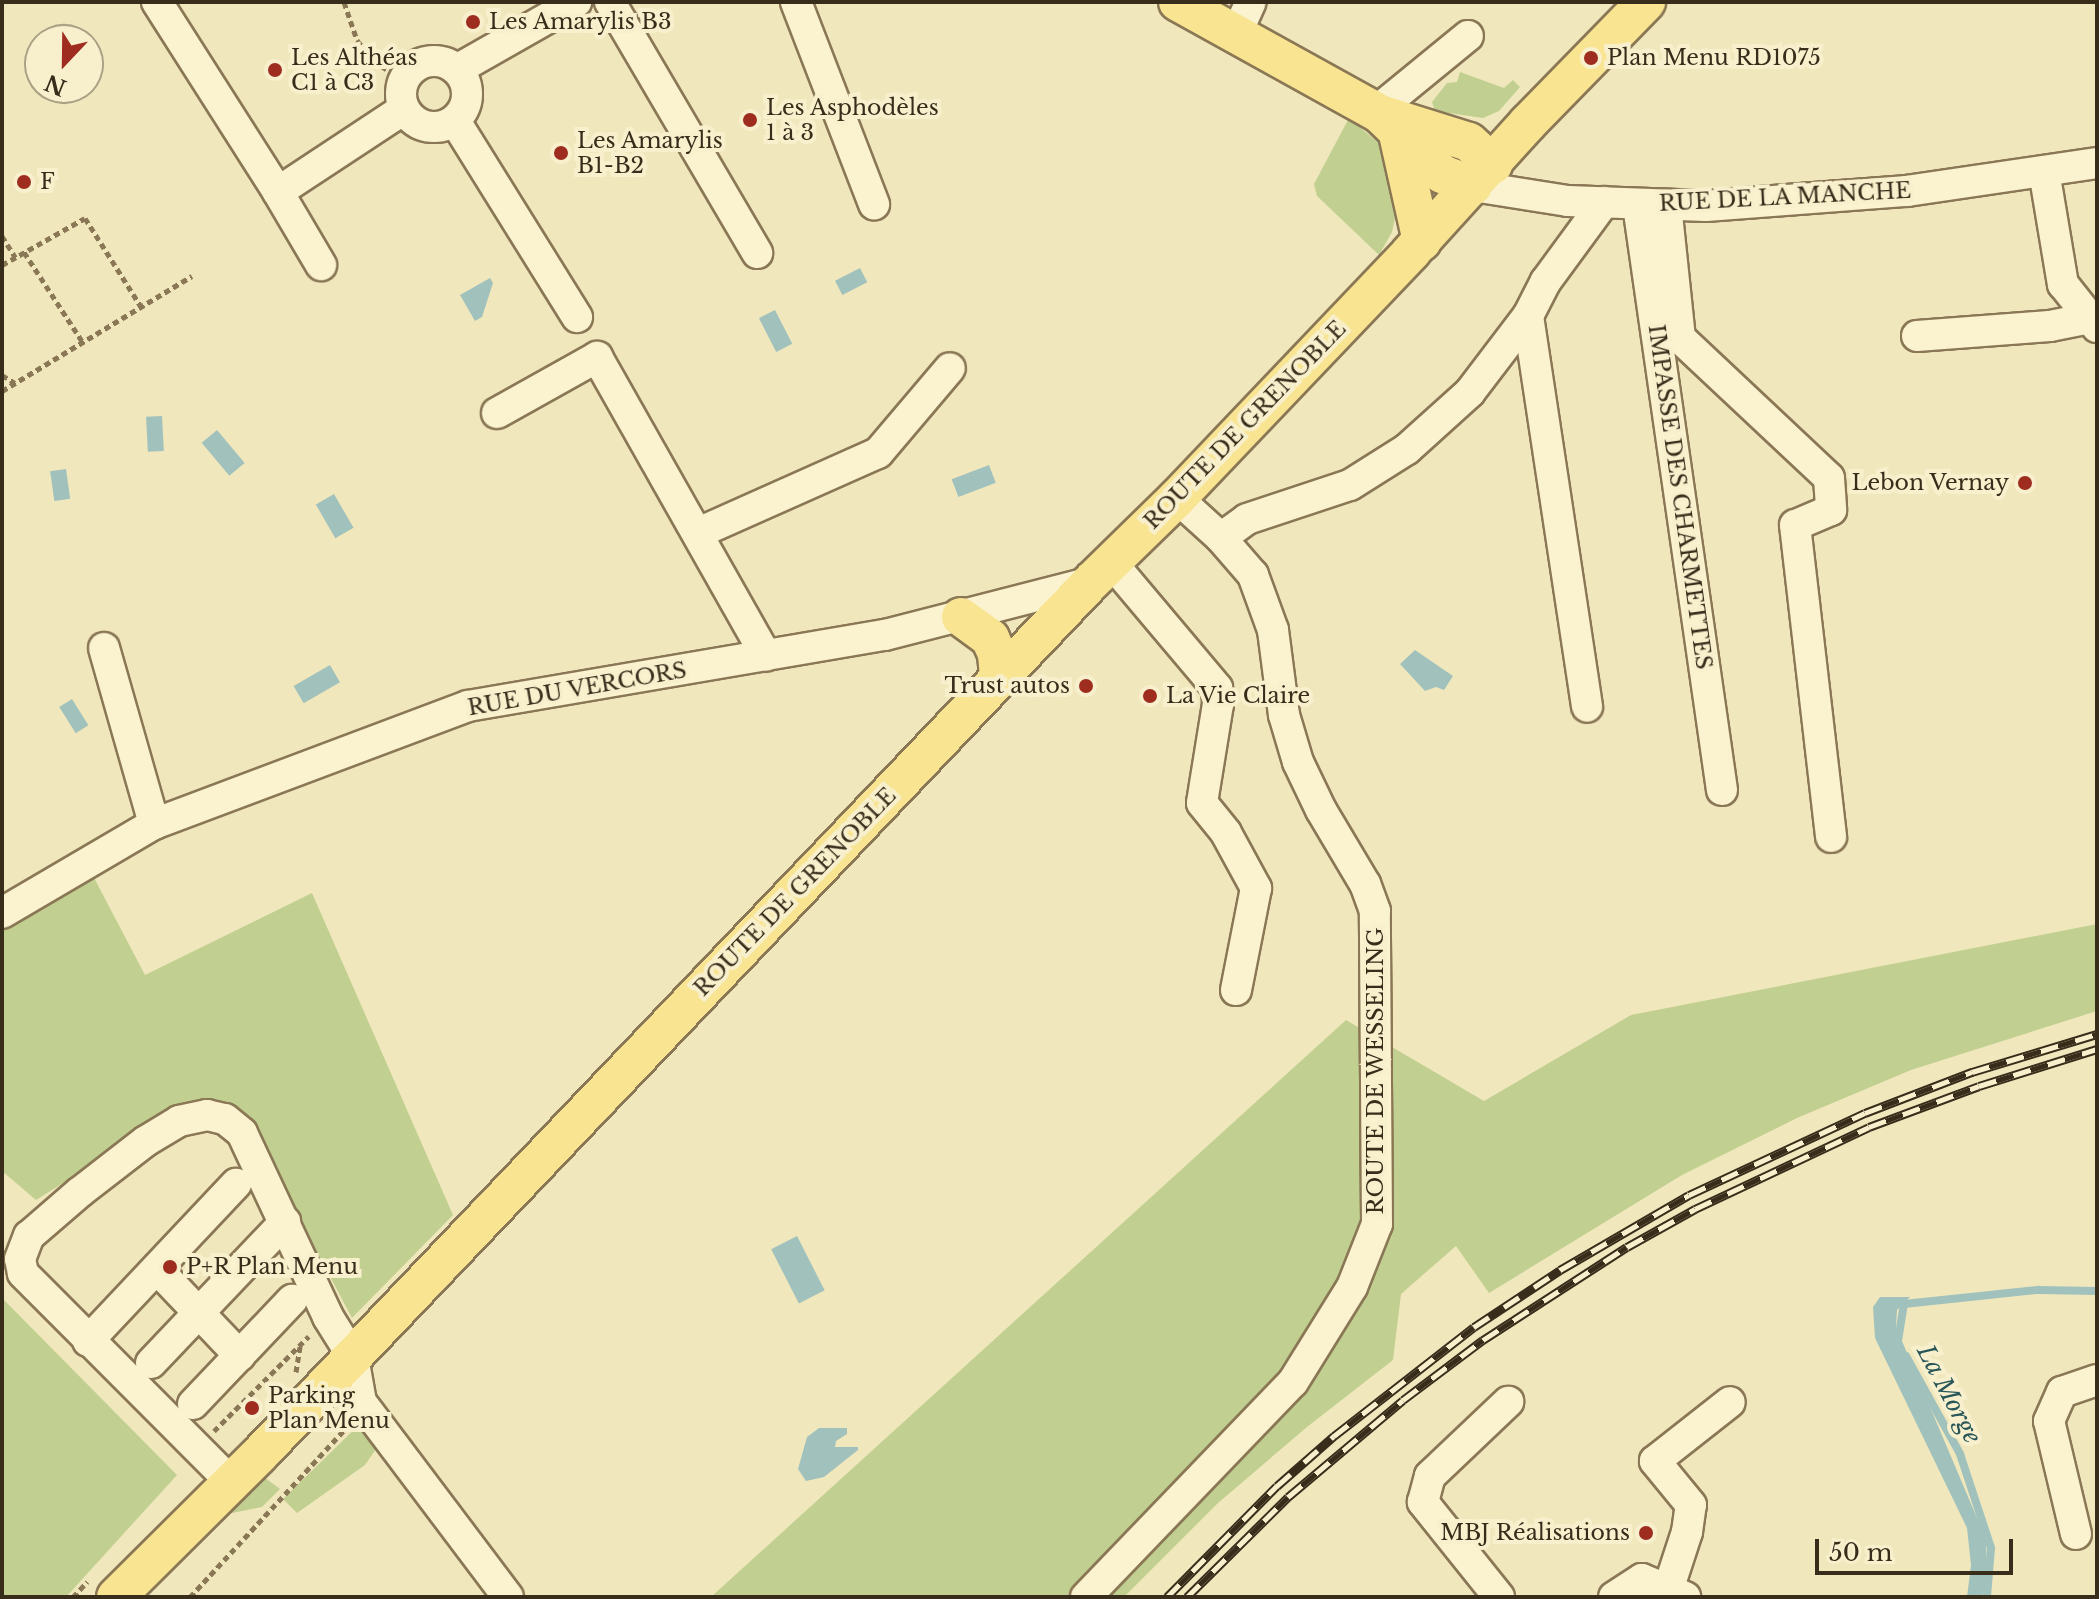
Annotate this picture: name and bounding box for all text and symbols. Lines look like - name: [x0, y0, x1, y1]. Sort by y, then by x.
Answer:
- place label: Les Amarylis B3: [489, 9, 672, 35]
- marker: Les Amarylis B3: [464, 13, 482, 31]
- north arrow: [24, 24, 104, 104]
- place label: Les Althéas C1 à C3: [291, 44, 418, 96]
- place label: Plan Menu RD1075: [1607, 45, 1821, 71]
- marker: Plan Menu RD1075: [1582, 49, 1600, 67]
- marker: Les Althéas C1 à C3: [266, 61, 284, 79]
- text: N: [41, 68, 70, 101]
- place label: Les Asphodèles 1 à 3: [766, 94, 940, 146]
- marker: Les Asphodèles 1 à 3: [741, 111, 759, 129]
- place label: Les Amarylis B1-B2: [577, 127, 724, 178]
- marker: Les Amarylis B1-B2: [552, 144, 570, 162]
- place label: F: [40, 169, 55, 195]
- marker: F: [15, 173, 33, 191]
- street label: RUE DE LA MANCHE: [1658, 177, 1912, 217]
- street label: ROUTE DE GRENOBLE: [1139, 315, 1351, 535]
- street label: IMPASSE DES CHARMETTES: [1643, 323, 1717, 671]
- place label: Lebon Vernay: [1851, 470, 2009, 496]
- marker: Lebon Vernay: [2016, 474, 2034, 492]
- street label: RUE DU VERCORS: [465, 657, 689, 721]
- place label: Trust autos: [944, 673, 1070, 699]
- marker: Trust autos: [1077, 677, 1095, 695]
- place label: La Vie Claire: [1166, 683, 1311, 709]
- marker: La Vie Claire: [1141, 687, 1159, 705]
- street label: ROUTE DE GRENOBLE: [689, 782, 901, 1002]
- street label: ROUTE DE WESSELING: [1363, 927, 1389, 1215]
- place label: P+R Plan Menu: [186, 1254, 359, 1280]
- marker: P+R Plan Menu: [161, 1258, 179, 1276]
- water label: La Morge: [1911, 1339, 1987, 1449]
- place label: Parking Plan Menu: [268, 1382, 390, 1434]
- marker: Parking Plan Menu: [243, 1399, 261, 1417]
- place label: MBJ Réalisations: [1440, 1520, 1630, 1546]
- scale bar: [1819, 1523, 2017, 1573]
- marker: MBJ Réalisations: [1637, 1524, 1655, 1542]
- text: 50 m: [1829, 1538, 1892, 1567]

